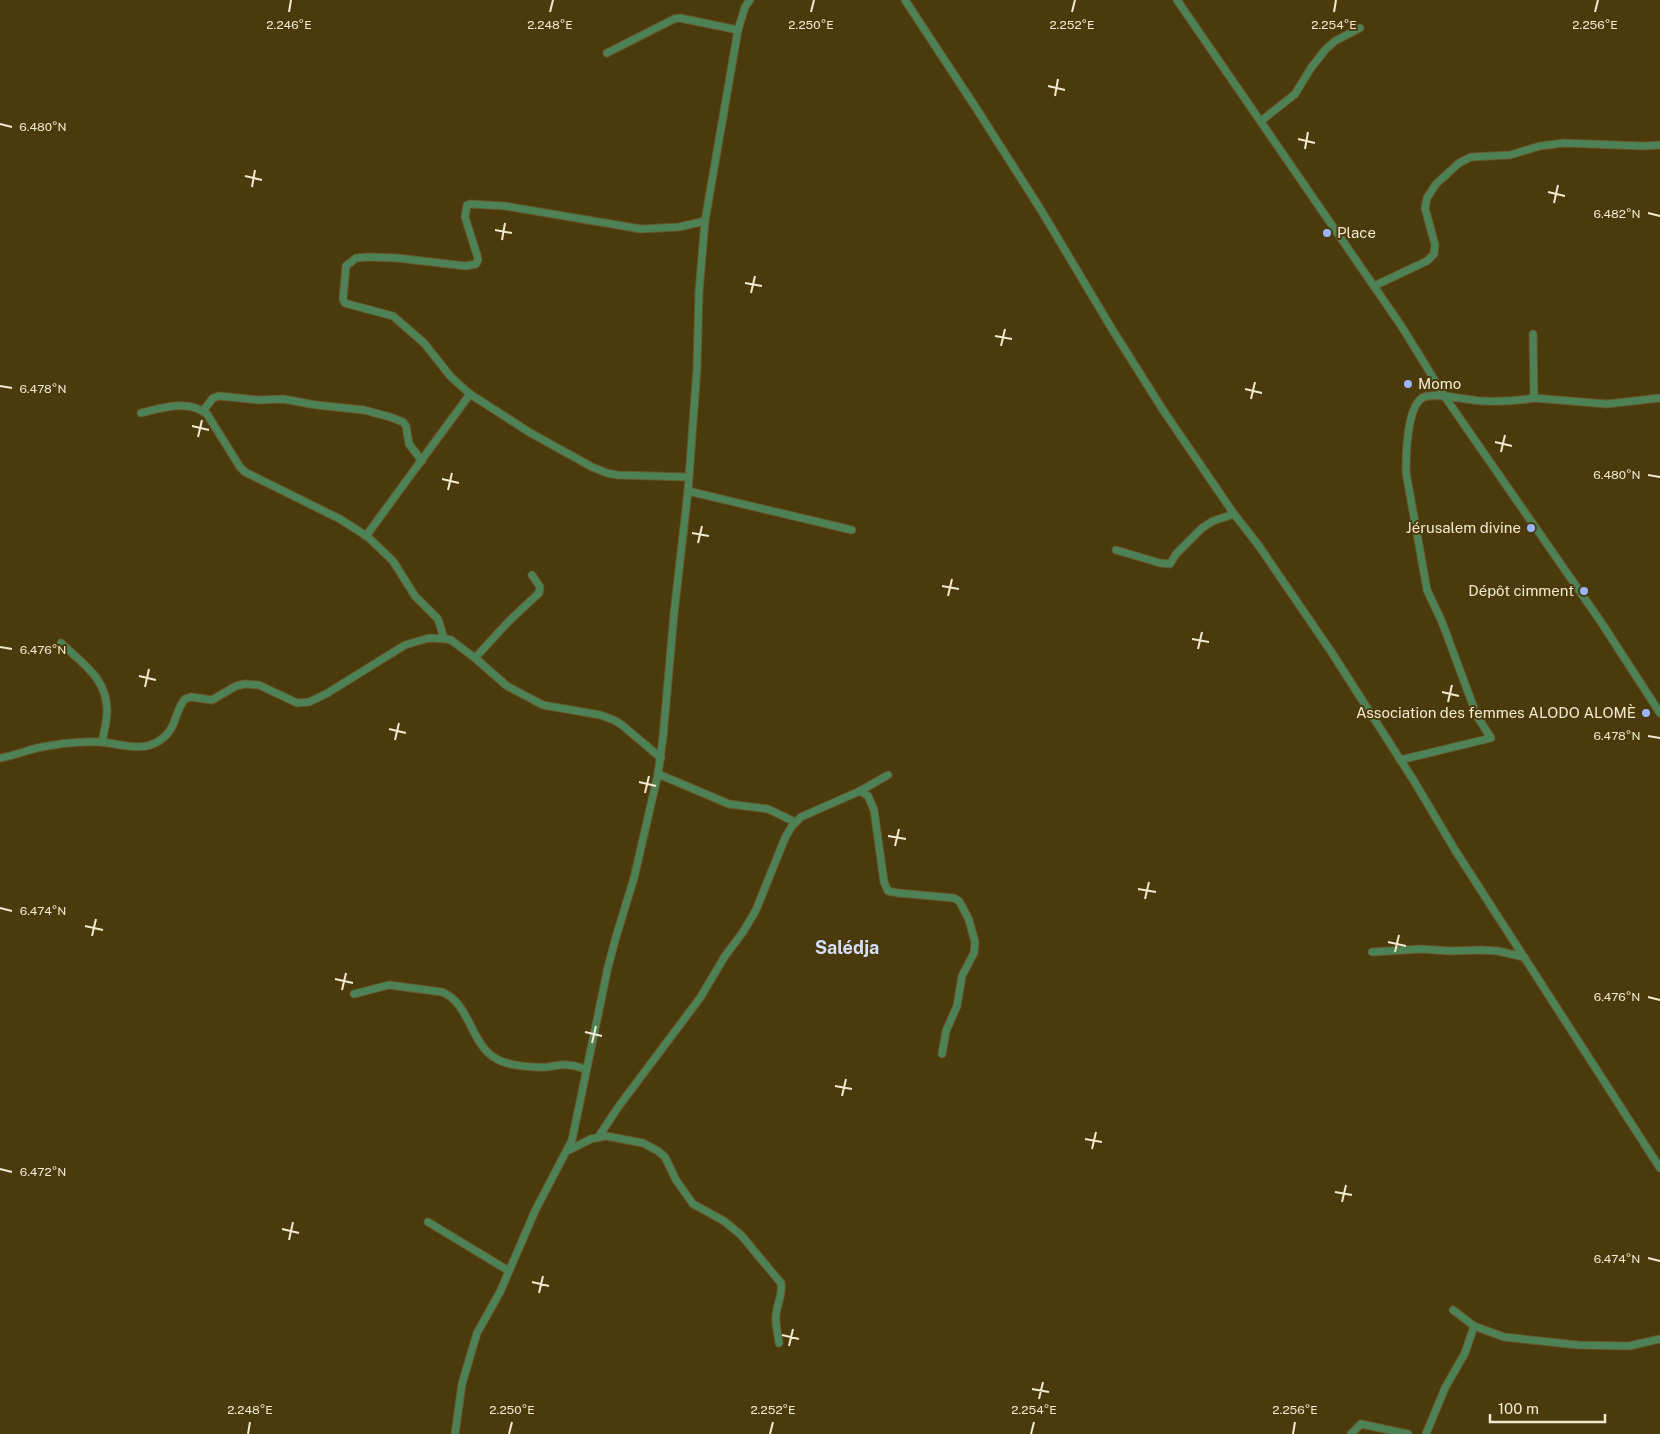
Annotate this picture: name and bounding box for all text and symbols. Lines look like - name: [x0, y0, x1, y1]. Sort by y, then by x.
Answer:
- text: 2.246°E: [266, 18, 312, 32]
- text: 2.248°E: [527, 18, 573, 32]
- text: 2.250°E: [788, 18, 834, 32]
- text: 2.252°E: [1049, 18, 1095, 32]
- text: 2.254°E: [1311, 18, 1357, 32]
- text: 2.256°E: [1572, 18, 1618, 32]
- text: 6.480°N: [19, 120, 67, 134]
- text: 6.482°N: [1593, 207, 1641, 221]
- place label: Place: [1337, 224, 1376, 241]
- marker: Place: [1321, 227, 1333, 239]
- place label: Momo: [1418, 375, 1461, 392]
- marker: Momo: [1402, 378, 1414, 390]
- text: 6.478°N: [20, 382, 66, 396]
- text: 6.480°N: [1593, 468, 1641, 482]
- place label: Jérusalem divine: [1406, 519, 1521, 536]
- marker: Jérusalem divine: [1525, 522, 1537, 534]
- place label: Dépôt cimment: [1468, 582, 1574, 599]
- marker: Dépôt cimment: [1578, 585, 1590, 597]
- text: 6.476°N: [20, 643, 66, 657]
- place label: Association des femmes ALODO ALOMÈ: [1356, 704, 1636, 721]
- marker: Association des femmes ALODO ALOMÈ: [1640, 707, 1652, 719]
- text: 6.478°N: [1594, 729, 1640, 743]
- text: 6.474°N: [20, 904, 66, 918]
- district label: Salédja: [815, 937, 879, 958]
- text: 6.476°N: [1594, 990, 1640, 1004]
- text: 6.472°N: [20, 1165, 66, 1179]
- text: 6.474°N: [1594, 1252, 1640, 1266]
- scale bar: [1490, 1392, 1605, 1424]
- text: 100 m: [1498, 1400, 1539, 1417]
- text: 2.248°E: [227, 1403, 273, 1417]
- text: 2.250°E: [489, 1403, 535, 1417]
- text: 2.252°E: [750, 1403, 796, 1417]
- text: 2.254°E: [1011, 1403, 1057, 1417]
- text: 2.256°E: [1272, 1403, 1318, 1417]

